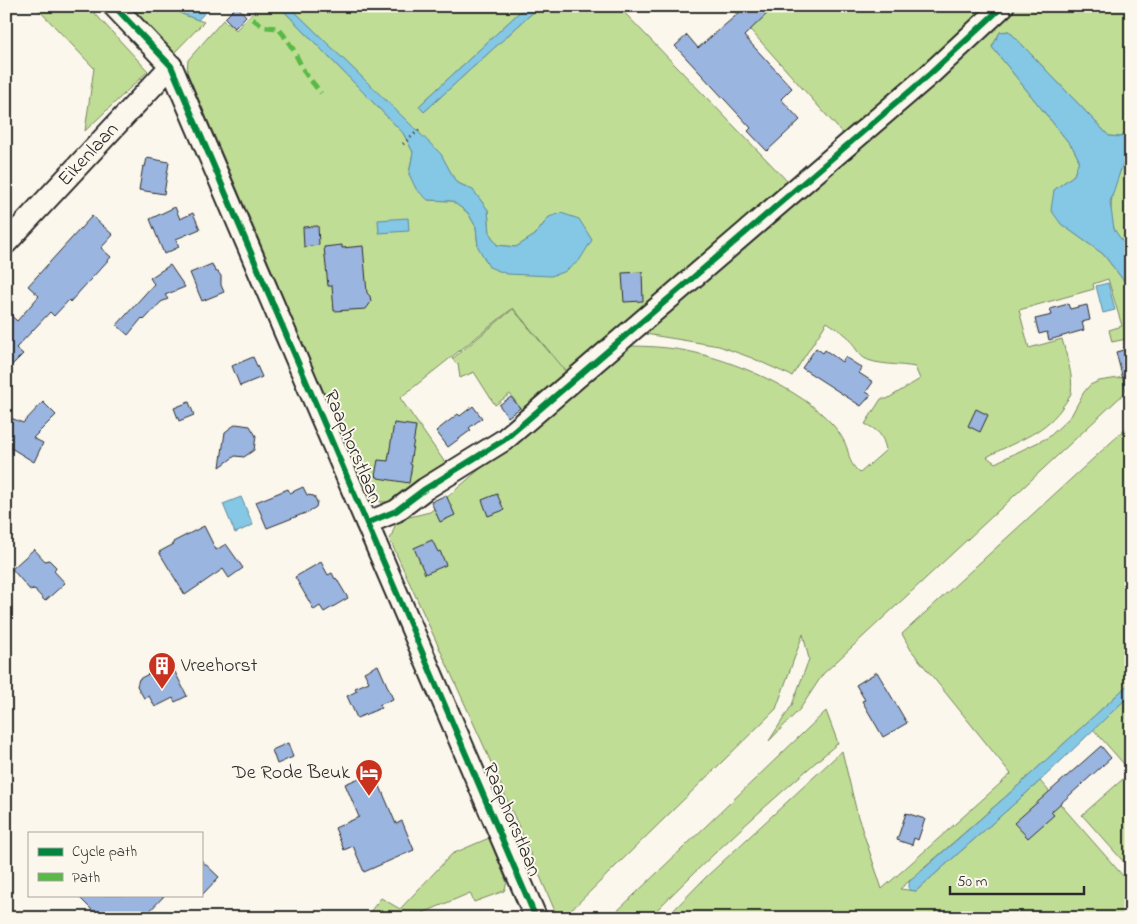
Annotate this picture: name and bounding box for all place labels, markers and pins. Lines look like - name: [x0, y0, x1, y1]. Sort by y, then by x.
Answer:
- building icon: Vreehorst: [147, 651, 177, 690]
- place label: Vreehorst: [180, 652, 258, 681]
- hotel icon: De Rode Beuk: [354, 758, 384, 797]
- place label: De Rode Beuk: [231, 759, 350, 788]

